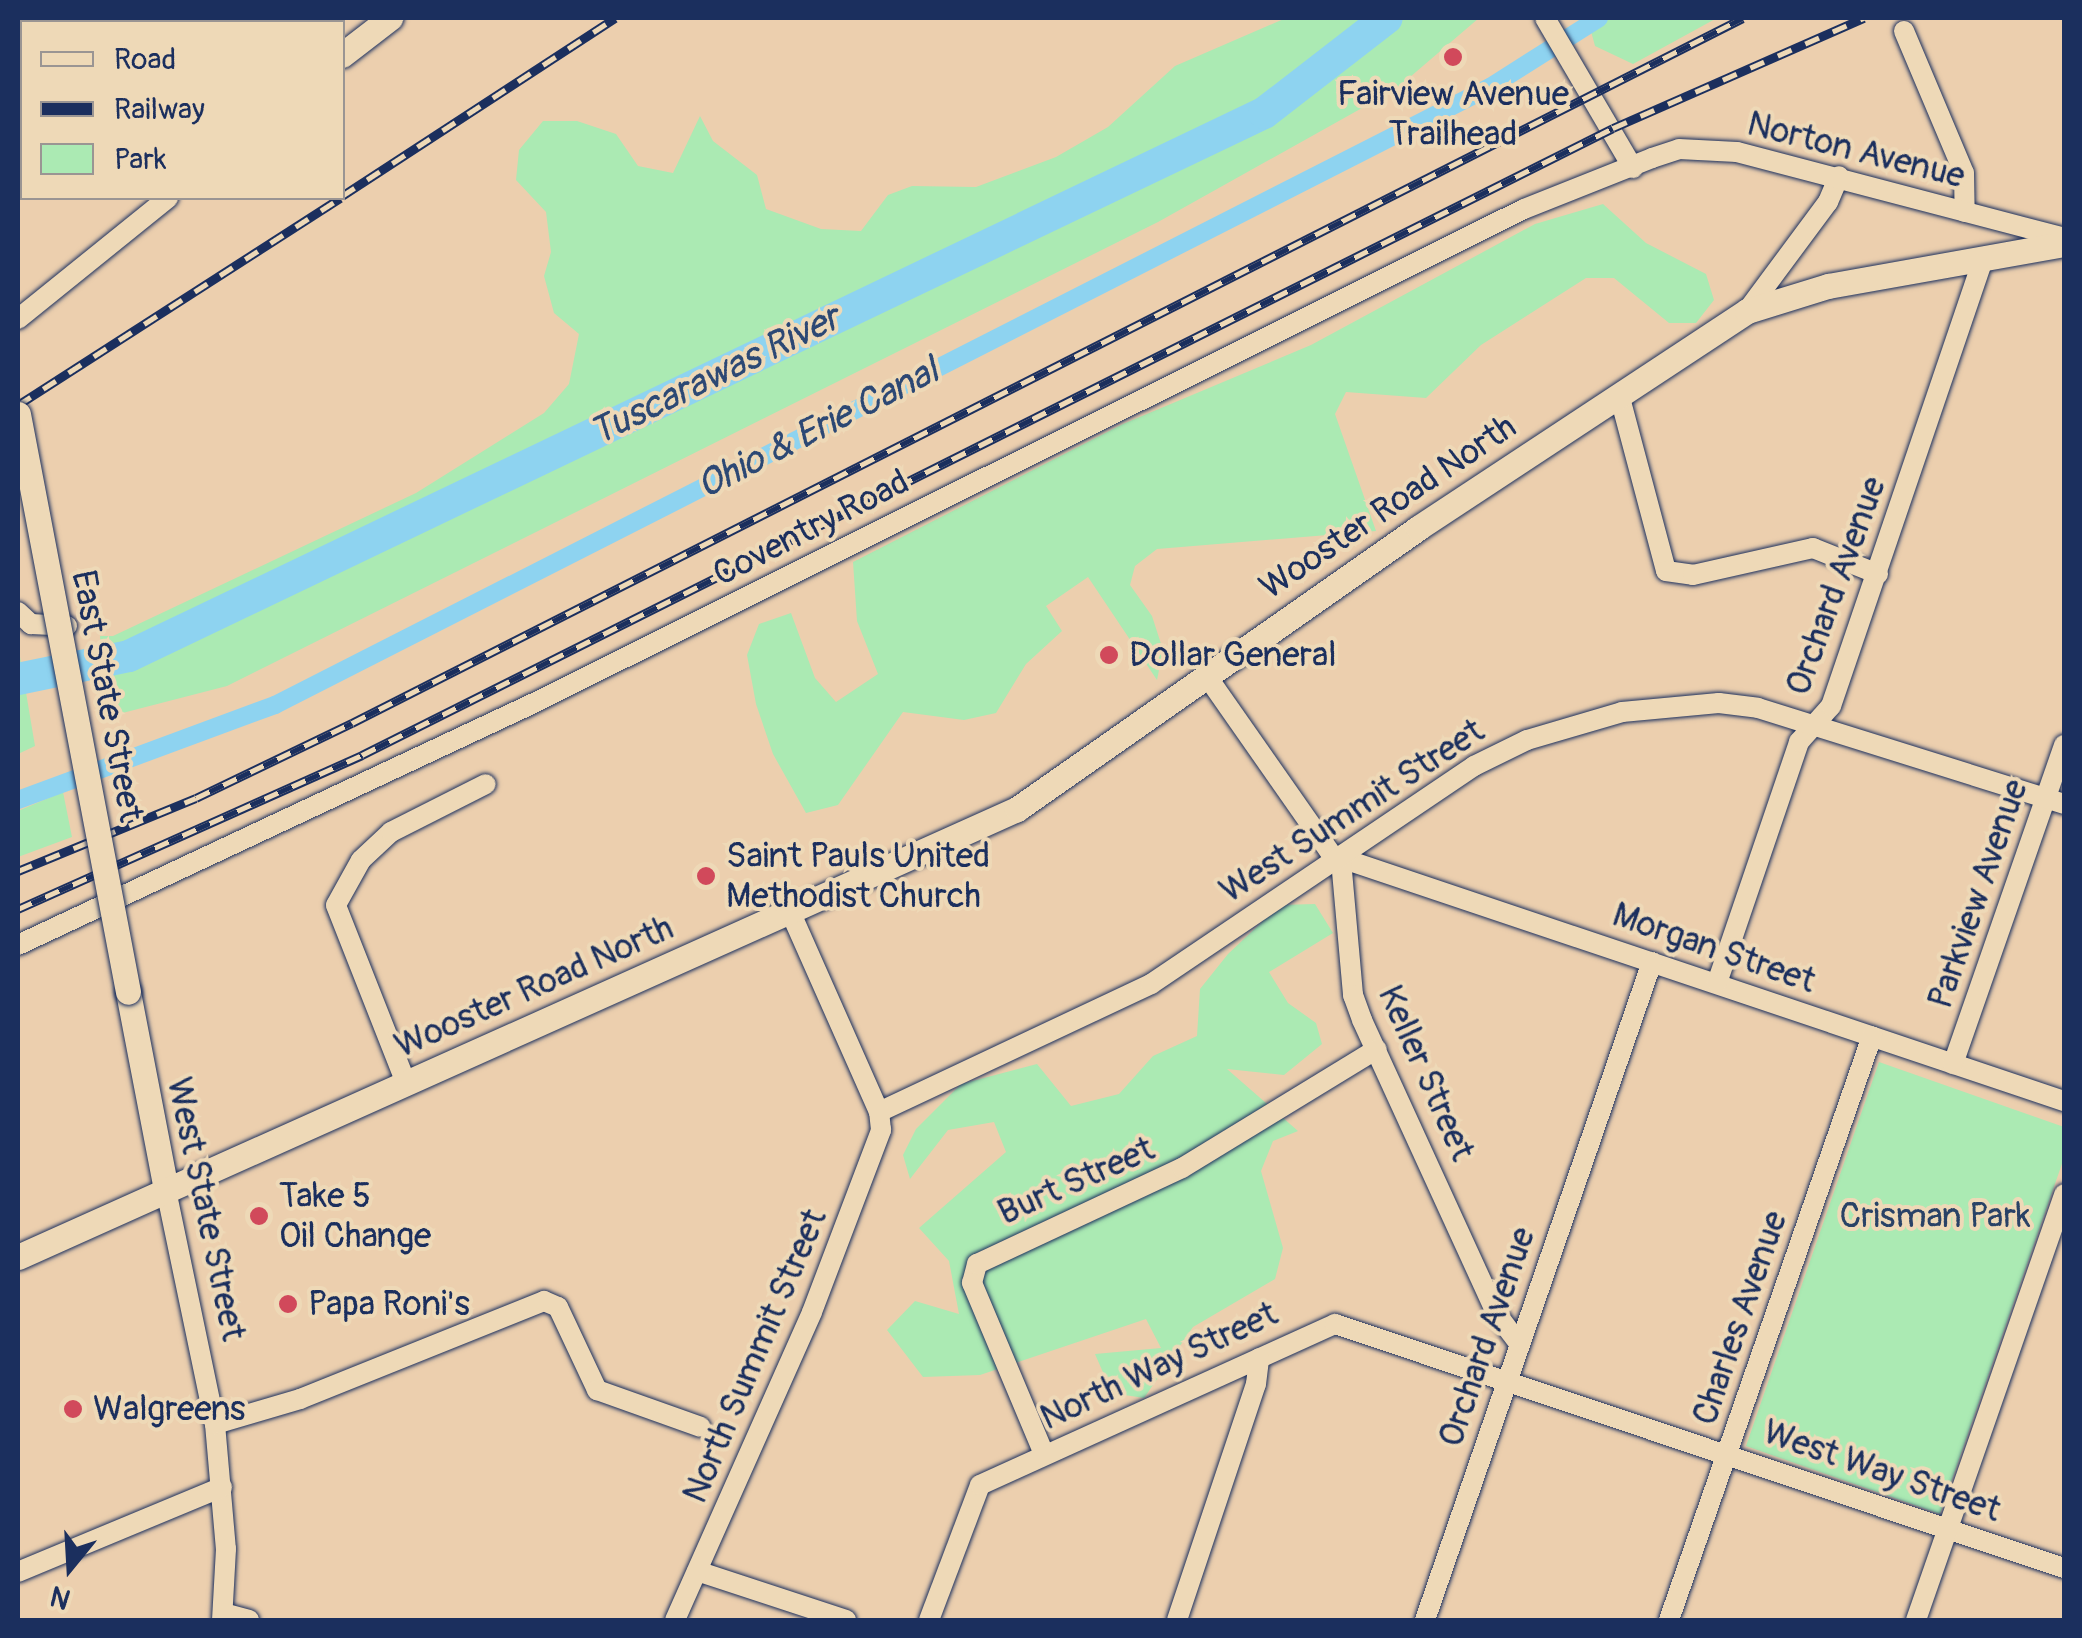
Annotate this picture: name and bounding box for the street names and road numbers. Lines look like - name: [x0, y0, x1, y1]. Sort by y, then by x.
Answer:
- street label: Norton Avenue: [1743, 103, 1969, 197]
- street label: Wooster Road North: [1252, 406, 1524, 608]
- street label: Coventry Road: [706, 461, 916, 595]
- street label: Orchard Avenue: [1777, 471, 1895, 701]
- street label: East State Street: [62, 567, 152, 825]
- street label: West Summit Street: [1212, 710, 1492, 912]
- street label: Parkview Avenue: [1919, 774, 2037, 1014]
- street label: Morgan Street: [1607, 894, 1821, 1002]
- street label: Wooster Road North: [388, 907, 680, 1067]
- street label: Keller Street: [1369, 979, 1483, 1167]
- street label: West State Street: [158, 1074, 254, 1344]
- street label: Burt Street: [991, 1128, 1161, 1234]
- street label: North Summit Street: [674, 1203, 836, 1509]
- street label: Charles Avenue: [1684, 1206, 1796, 1430]
- street label: Orchard Avenue: [1430, 1222, 1544, 1452]
- street label: North Way Street: [1034, 1293, 1284, 1439]
- street label: West Way Street: [1758, 1411, 2006, 1531]

